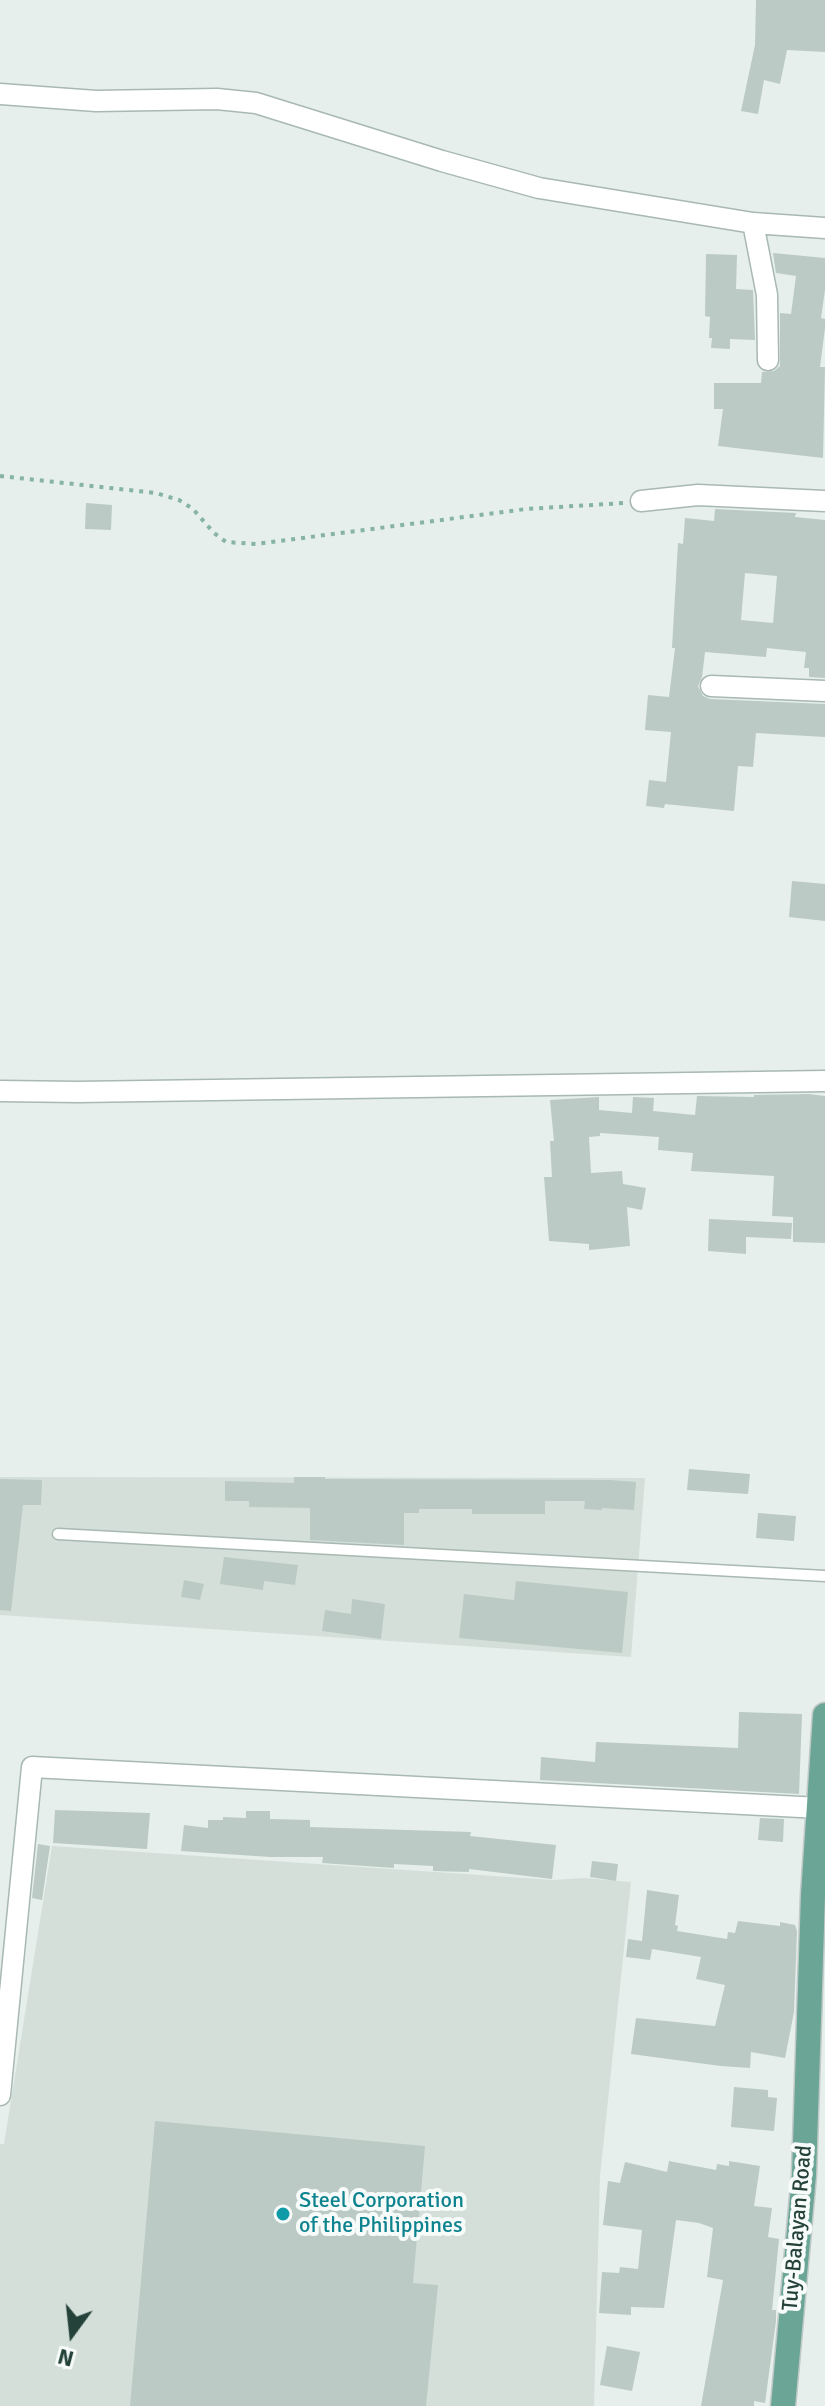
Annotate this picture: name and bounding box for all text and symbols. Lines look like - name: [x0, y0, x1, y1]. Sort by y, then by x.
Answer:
- street label: Tuy-Balayan Road: [778, 2144, 818, 2312]
- place label: Steel Corporation of the Philippines: [299, 2188, 464, 2240]
- marker: Steel Corporation of the Philippines: [274, 2205, 292, 2223]
- north arrow: [32, 2294, 112, 2374]
- text: N: [55, 2343, 77, 2373]

